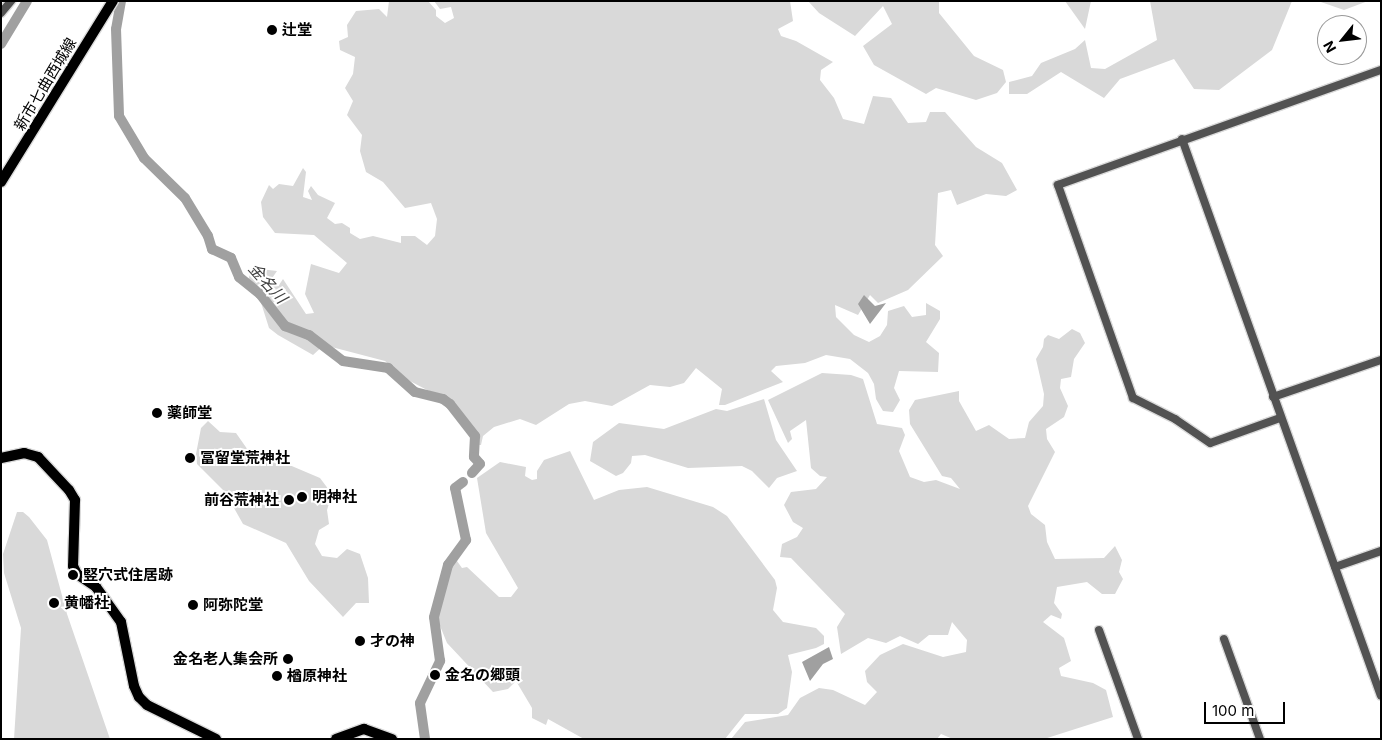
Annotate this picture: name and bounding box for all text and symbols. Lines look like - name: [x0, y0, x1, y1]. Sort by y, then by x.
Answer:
- north arrow: [1317, 15, 1367, 65]
- place label: 辻堂: [282, 21, 312, 39]
- marker: 辻堂: [266, 24, 278, 36]
- street label: 新市七曲西城線: [10, 34, 80, 134]
- text: N: [1319, 38, 1339, 56]
- water label: 金名川: [245, 259, 291, 307]
- place label: 薬師堂: [167, 404, 212, 422]
- marker: 薬師堂: [151, 407, 163, 419]
- place label: 冨留堂荒神社: [200, 449, 290, 467]
- marker: 冨留堂荒神社: [184, 452, 196, 464]
- place label: 明神社: [312, 488, 357, 506]
- place label: 前谷荒神社: [204, 491, 279, 509]
- marker: 明神社: [296, 491, 308, 503]
- marker: 前谷荒神社: [283, 494, 295, 506]
- place label: 竪穴式住居跡: [83, 566, 173, 584]
- marker: 竪穴式住居跡: [67, 569, 79, 581]
- place label: 黄幡社: [64, 594, 109, 612]
- place label: 阿弥陀堂: [203, 596, 263, 614]
- marker: 黄幡社: [48, 597, 60, 609]
- marker: 阿弥陀堂: [187, 599, 199, 611]
- place label: 才の神: [370, 632, 415, 650]
- marker: 才の神: [354, 635, 366, 647]
- place label: 金名老人集会所: [173, 650, 278, 668]
- marker: 金名老人集会所: [282, 653, 294, 665]
- place label: 金名の郷頭: [445, 666, 520, 684]
- place label: 楢原神社: [287, 667, 347, 685]
- marker: 金名の郷頭: [429, 669, 441, 681]
- marker: 楢原神社: [271, 670, 283, 682]
- scale bar: [1207, 692, 1288, 724]
- text: 100 m: [1212, 701, 1254, 720]

